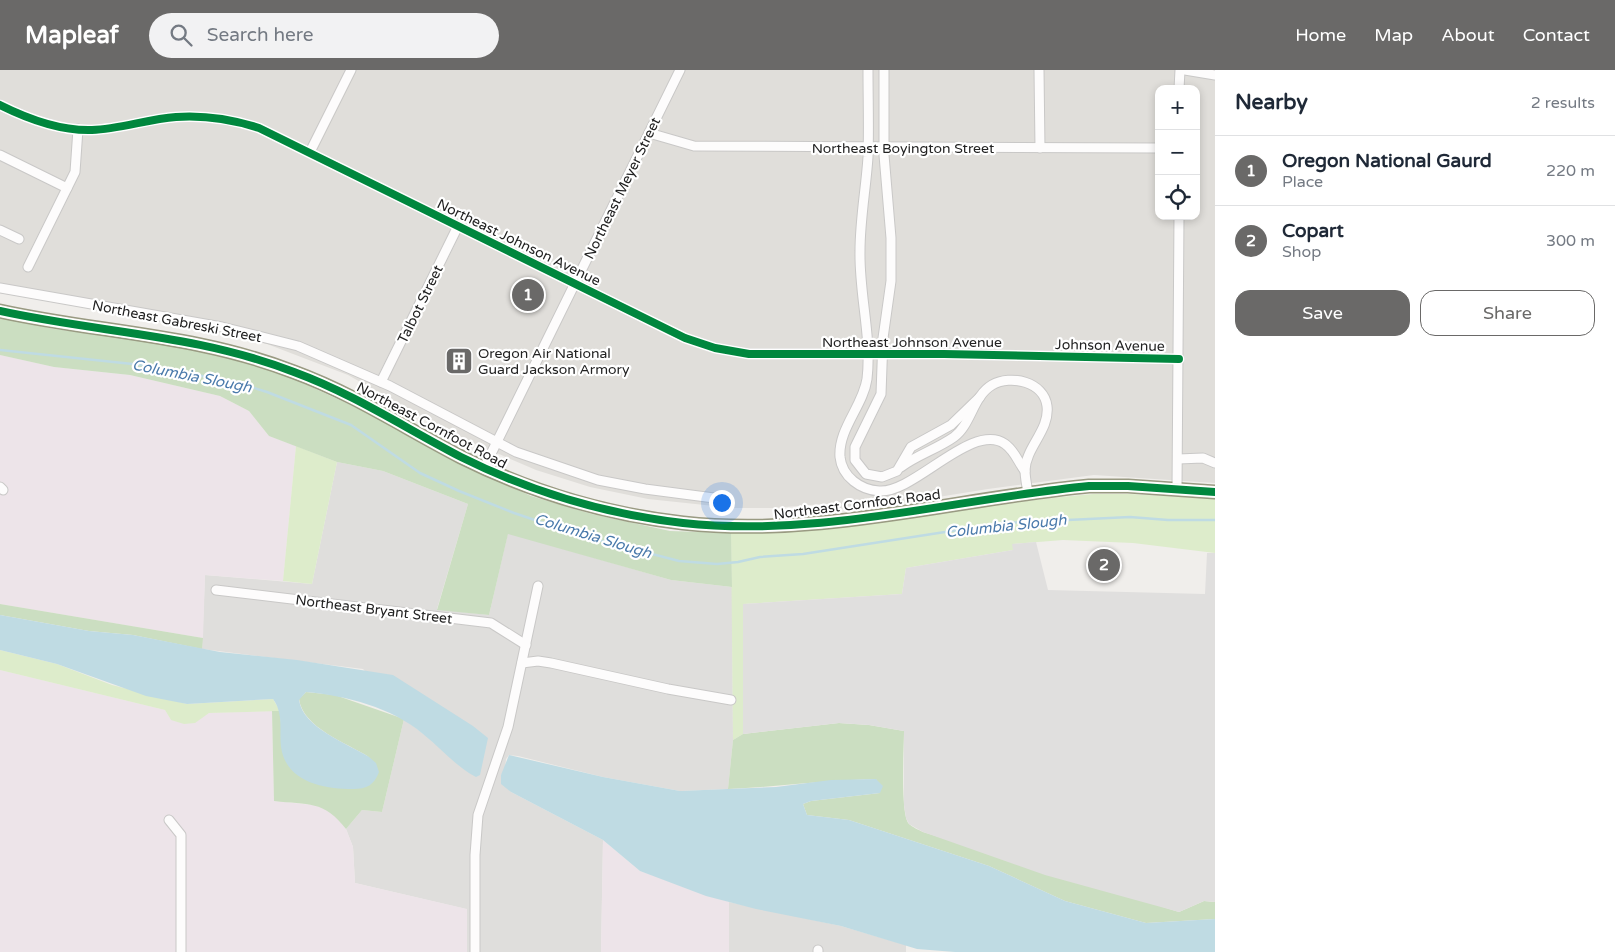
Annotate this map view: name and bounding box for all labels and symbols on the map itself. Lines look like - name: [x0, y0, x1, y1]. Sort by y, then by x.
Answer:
- street label: Northeast Meyer Street: [581, 114, 665, 262]
- street label: Northeast Boyington Street: [812, 140, 995, 157]
- street label: Northeast Johnson Avenue: [434, 195, 603, 290]
- street label: Talbot Street: [394, 262, 447, 346]
- pin: 1: [512, 276, 544, 314]
- street label: Northeast Gabreski Street: [91, 297, 264, 346]
- street label: Northeast Johnson Avenue: [822, 334, 1002, 351]
- street label: Johnson Avenue: [1055, 336, 1165, 355]
- place label: Oregon Air National Guard Jackson Armory: [478, 345, 630, 378]
- building icon: Oregon Air National Guard Jackson Armory: [444, 346, 474, 376]
- water label: Columbia Slough: [131, 356, 254, 397]
- street label: Northeast Cornfoot Road: [354, 378, 510, 472]
- street label: Northeast Cornfoot Road: [773, 486, 941, 523]
- your location: [709, 490, 735, 516]
- water label: Columbia Slough: [532, 510, 654, 563]
- water label: Columbia Slough: [945, 511, 1068, 541]
- pin: 2: [1088, 546, 1120, 584]
- street label: Northeast Bryant Street: [295, 591, 454, 628]

